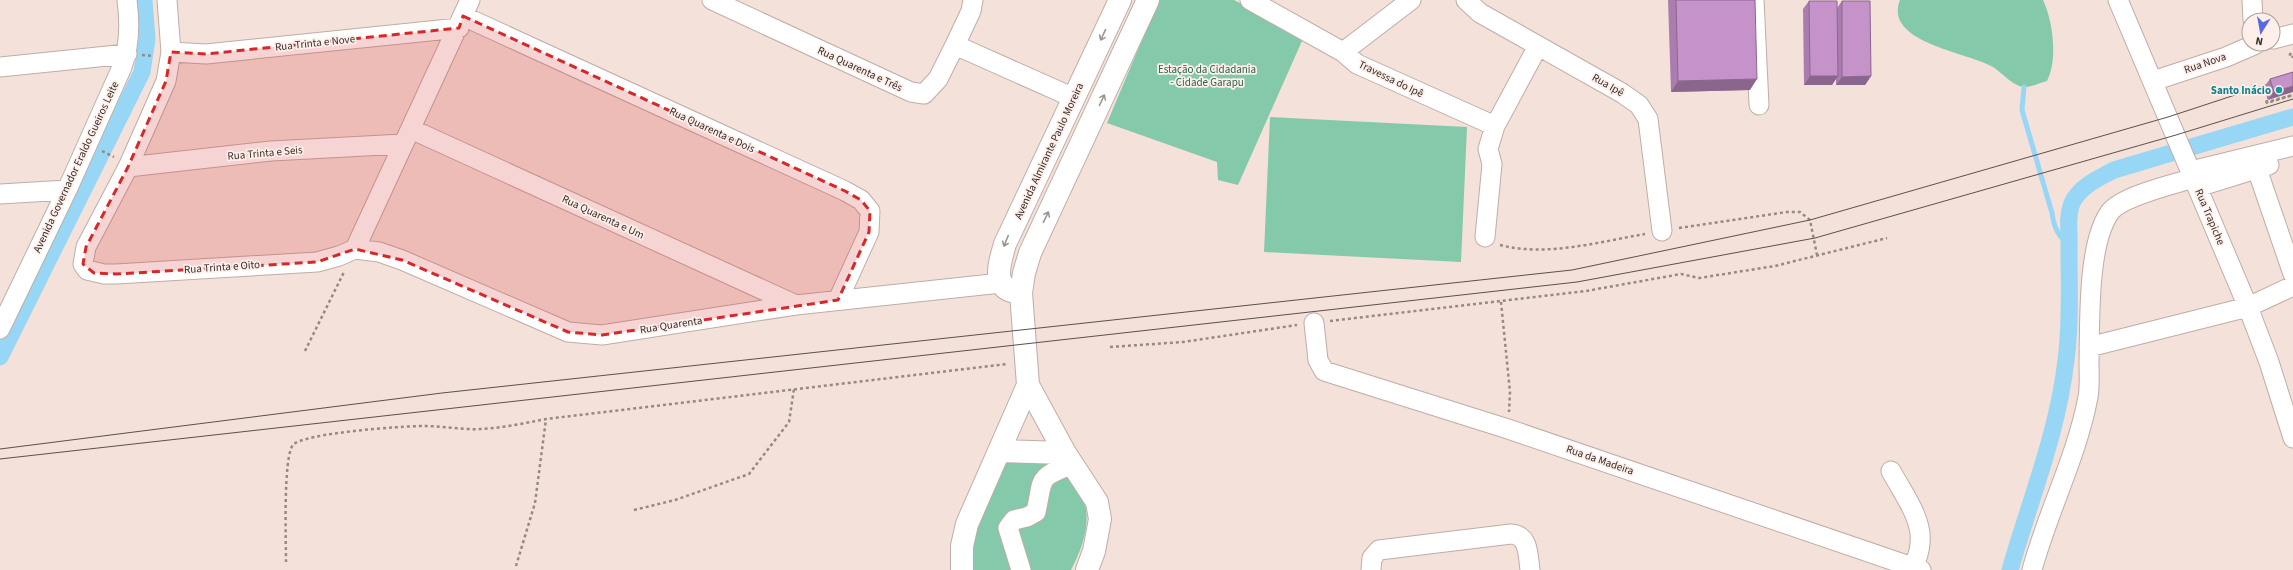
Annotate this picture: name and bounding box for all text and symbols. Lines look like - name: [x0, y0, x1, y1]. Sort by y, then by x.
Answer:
- north arrow: [2241, 12, 2281, 52]
- one-way arrow: [1099, 29, 1106, 41]
- street label: Rua Trinta e Nove: [274, 31, 356, 55]
- text: N: [2254, 33, 2264, 49]
- street label: Rua Quarenta e Três: [815, 43, 905, 95]
- street label: Rua Nova: [2182, 49, 2228, 77]
- street label: Travessa do Ipê: [1356, 57, 1427, 101]
- park label: Estação da Cidadania - Cidade Garapu: [1158, 62, 1256, 90]
- street label: Rua Ipê: [1589, 70, 1627, 100]
- street label: Avenida Governador Eraldo Gueiros Leite: [30, 78, 123, 255]
- street label: Avenida Almirante Paulo Moreira: [1011, 80, 1087, 222]
- place label: Santo Inácio: [2211, 83, 2271, 98]
- marker: Santo Inácio: [2274, 85, 2284, 95]
- one-way arrow: [1099, 94, 1106, 106]
- street label: Rua Quarenta e Dois: [667, 104, 758, 157]
- street label: Rua Trinta e Seis: [227, 142, 304, 164]
- street label: Rua Trapiche: [2191, 187, 2229, 248]
- street label: Rua Quarenta e Um: [559, 191, 647, 243]
- one-way arrow: [1043, 211, 1050, 223]
- one-way arrow: [1002, 235, 1009, 247]
- street label: Rua Trinta e Oito: [183, 257, 261, 277]
- street label: Rua Quarenta: [639, 313, 703, 337]
- street label: Rua da Madeira: [1564, 441, 1636, 479]

